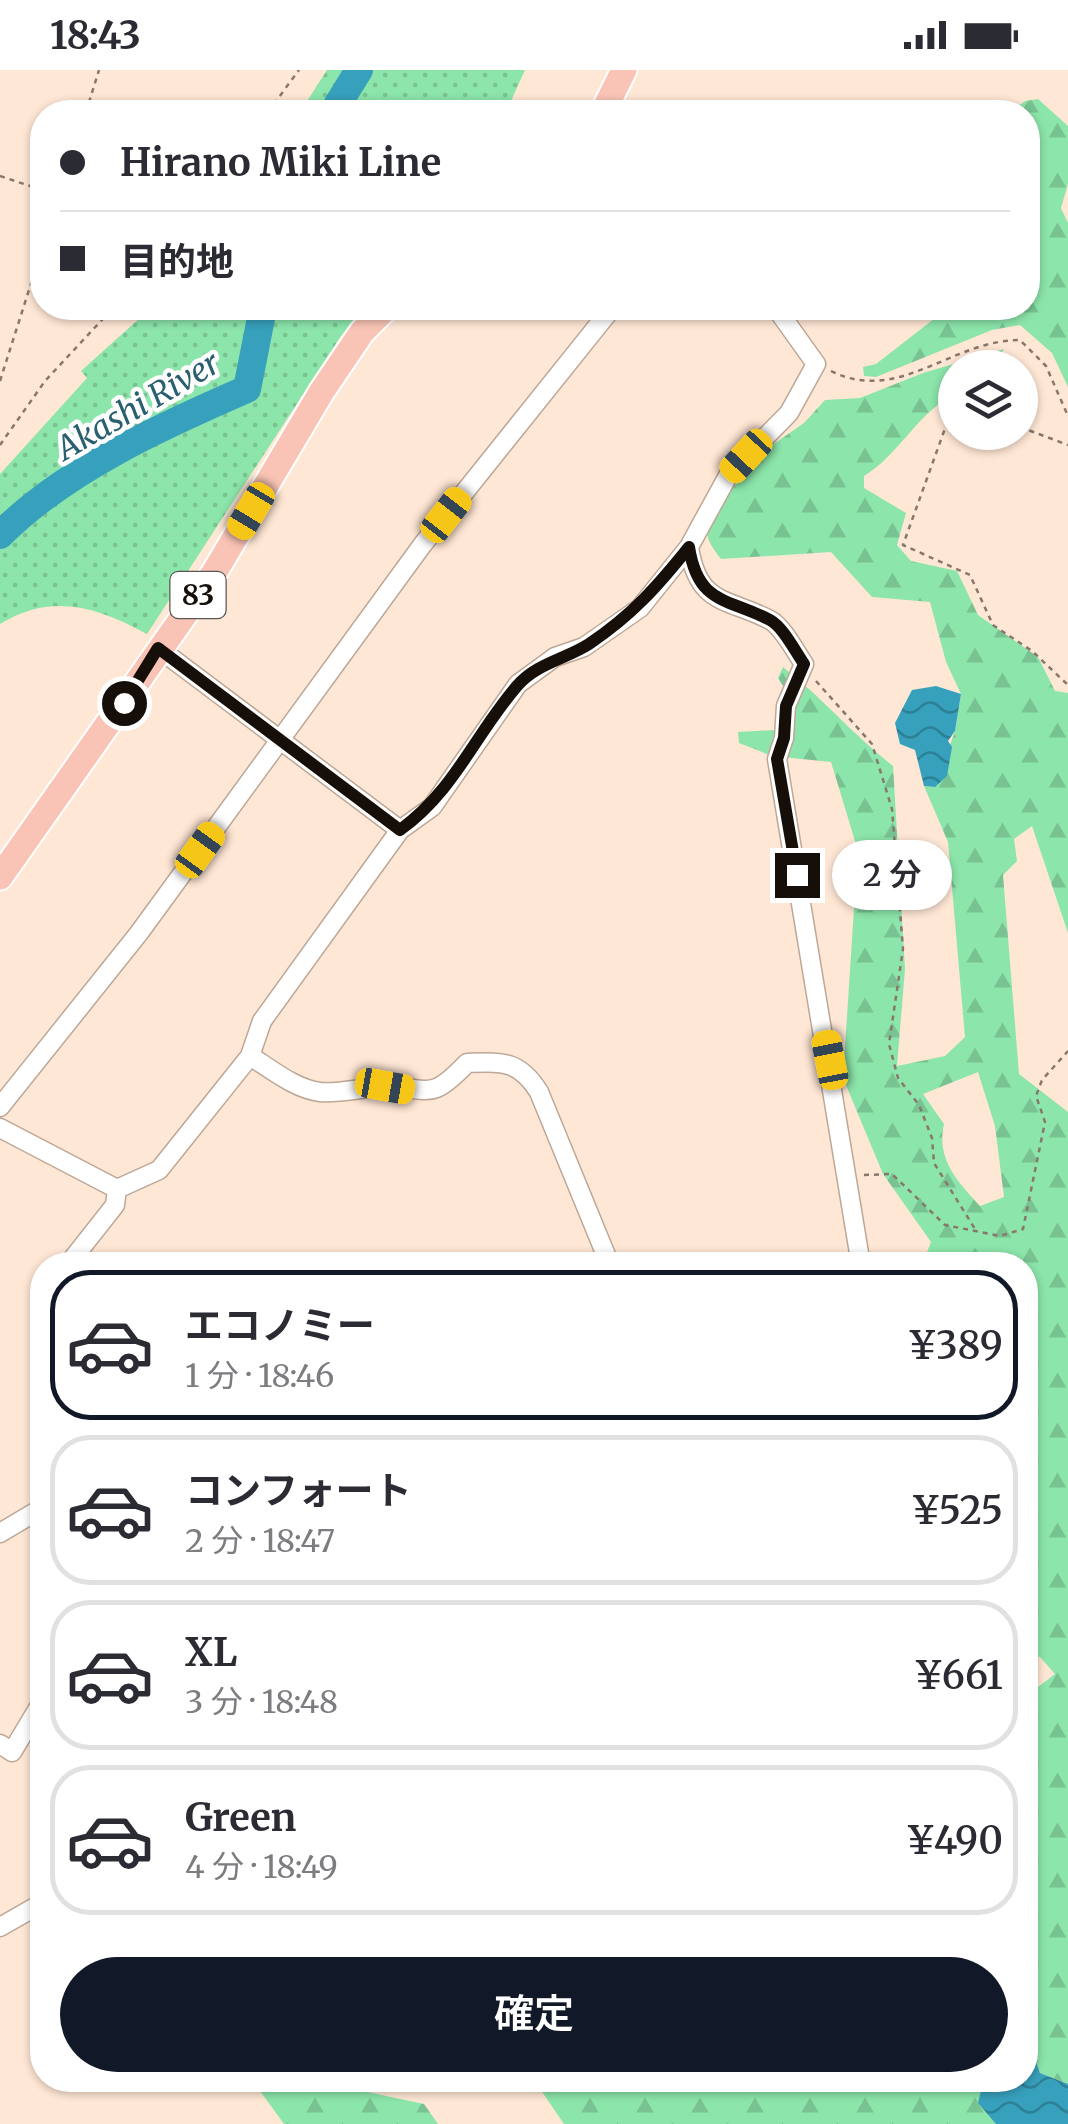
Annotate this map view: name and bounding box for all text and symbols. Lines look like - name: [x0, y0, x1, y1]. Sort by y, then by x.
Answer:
- text: 18:43: [50, 12, 141, 59]
- text: Hirano Miki Line: [120, 139, 441, 186]
- text: 目的地: [120, 238, 234, 285]
- water label: Akashi River: [47, 343, 228, 470]
- map controls: [938, 350, 1038, 450]
- button: layers: [938, 350, 1038, 450]
- car: [715, 424, 777, 488]
- car: [223, 478, 279, 544]
- car: [416, 482, 476, 548]
- road number: 83: [170, 572, 226, 618]
- route start: [102, 681, 147, 726]
- car: [170, 817, 230, 883]
- callout: 2 分: [832, 840, 952, 910]
- route end: [775, 853, 820, 898]
- text: 2 分: [863, 855, 921, 895]
- car: [810, 1028, 850, 1092]
- car: [353, 1066, 417, 1106]
- icon: car: [65, 1300, 155, 1390]
- text: エコノミー: [185, 1302, 375, 1349]
- text: ¥389: [907, 1322, 1003, 1369]
- text: 1 分 · 18:46: [185, 1356, 334, 1396]
- icon: car: [65, 1465, 155, 1555]
- text: コンフォート: [185, 1467, 412, 1514]
- text: ¥525: [911, 1487, 1003, 1534]
- text: 2 分 · 18:47: [185, 1521, 335, 1561]
- text: XL: [185, 1629, 237, 1676]
- icon: car: [65, 1630, 155, 1720]
- text: ¥661: [914, 1652, 1003, 1699]
- text: 3 分 · 18:48: [185, 1682, 338, 1722]
- text: Green: [185, 1794, 296, 1841]
- icon: car: [65, 1795, 155, 1885]
- text: ¥490: [906, 1817, 1003, 1864]
- text: 4 分 · 18:49: [185, 1847, 338, 1887]
- button: 確定: [60, 1957, 1008, 2072]

